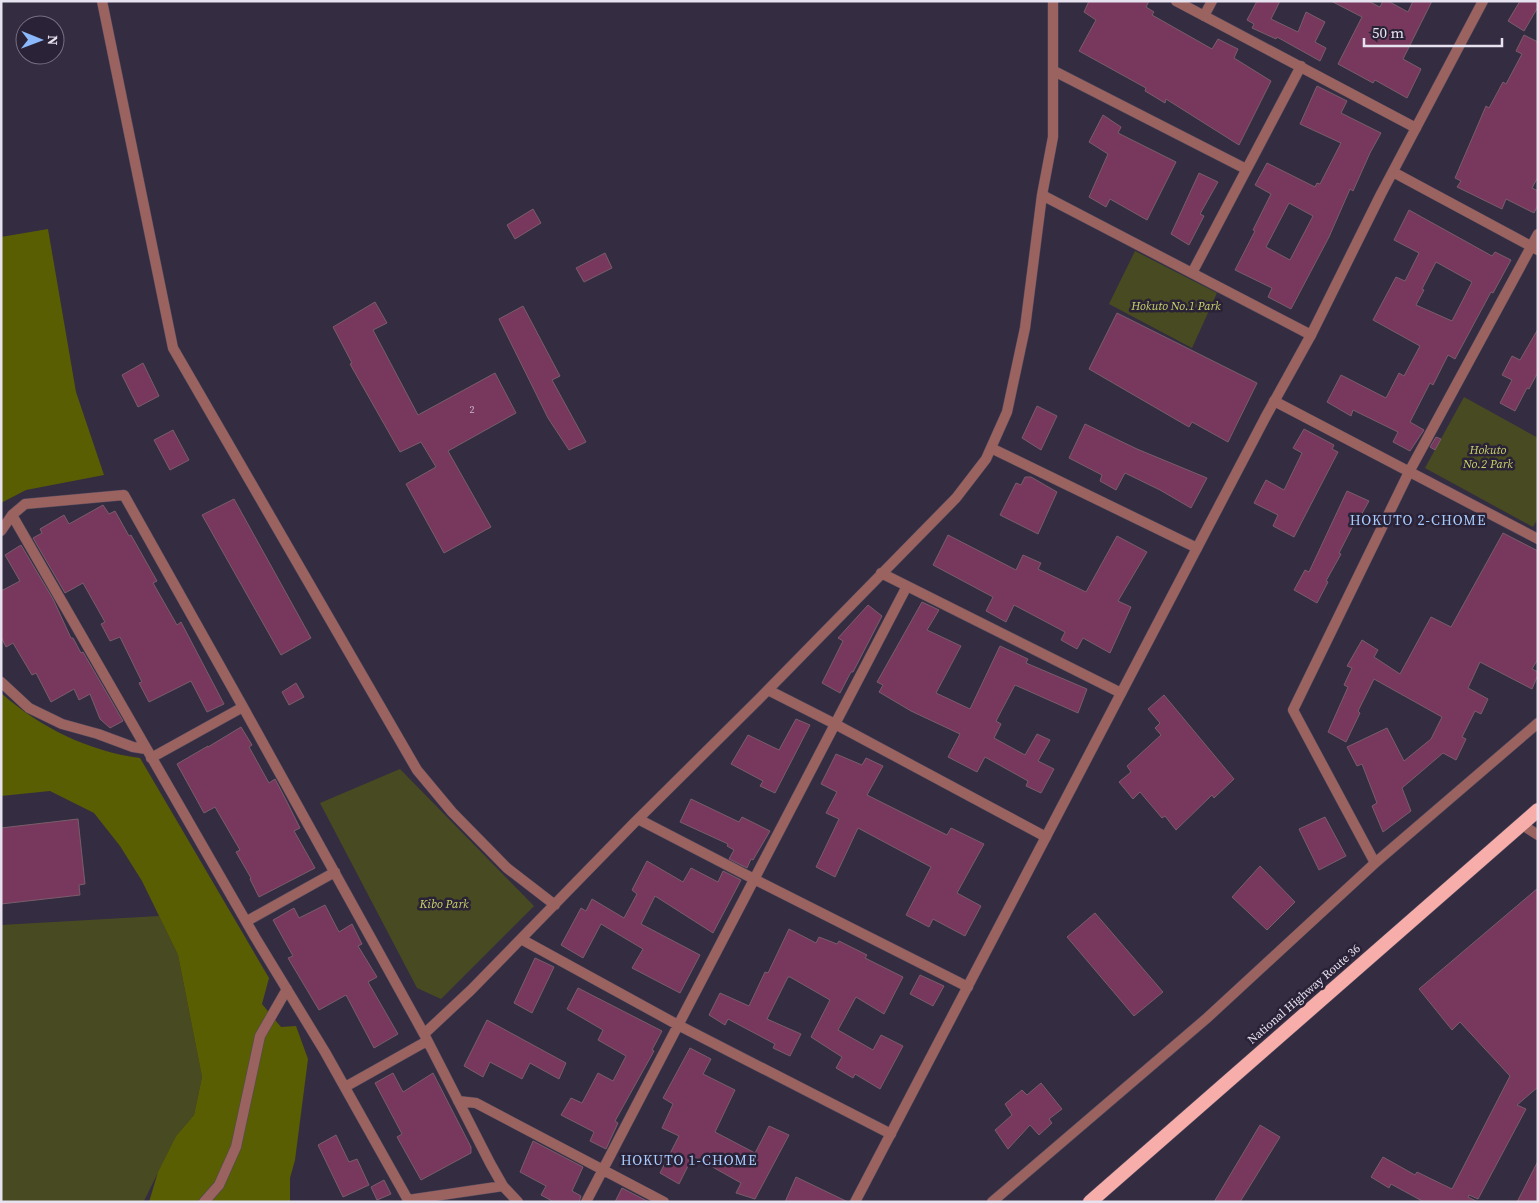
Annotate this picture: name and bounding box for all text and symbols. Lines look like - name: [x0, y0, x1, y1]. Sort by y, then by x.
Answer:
- north arrow: [15, 15, 65, 65]
- scale bar: [1364, 15, 1502, 47]
- text: 50 m: [1372, 22, 1404, 43]
- text: N: [43, 35, 63, 46]
- park label: Hokuto No.1 Park: [1130, 298, 1221, 314]
- house number: 2: [470, 403, 475, 416]
- park label: Hokuto No.2 Park: [1462, 442, 1513, 472]
- district label: HOKUTO 2-CHOME: [1350, 510, 1486, 530]
- park label: Kibo Park: [418, 896, 469, 912]
- street label: National Highway Route 36: [1244, 941, 1364, 1047]
- district label: HOKUTO 1-CHOME: [621, 1150, 757, 1170]

